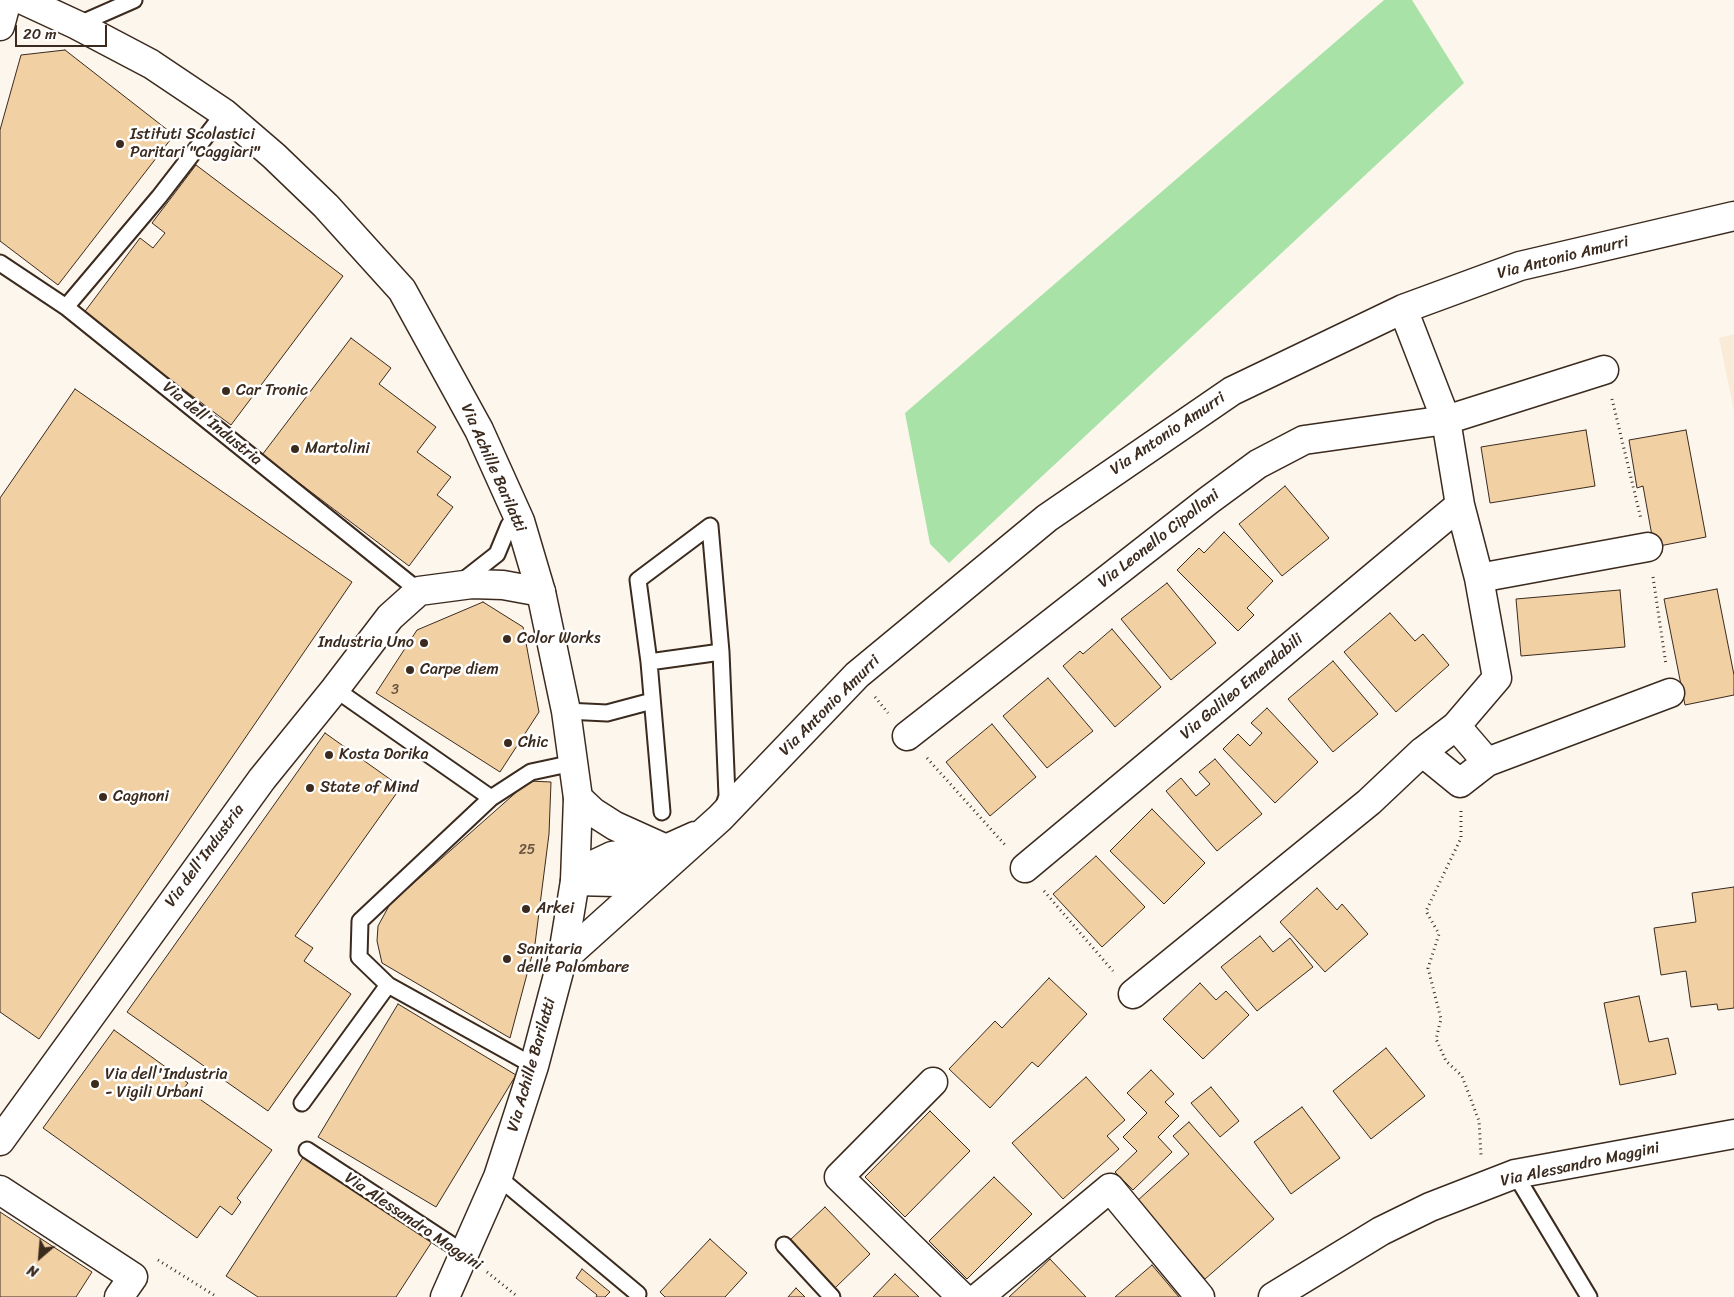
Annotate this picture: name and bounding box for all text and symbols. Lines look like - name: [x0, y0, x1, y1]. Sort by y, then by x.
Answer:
- scale bar: [18, 15, 110, 47]
- text: 20 m: [23, 21, 57, 47]
- place label: Istituti Scolastici Paritari "Caggiari": [130, 125, 260, 163]
- marker: Istituti Scolastici Paritari "Caggiari": [114, 138, 126, 150]
- street label: Via Antonio Amurri: [1495, 232, 1631, 284]
- street label: Via dell'Industria: [158, 378, 266, 470]
- place label: Car Tronic: [236, 381, 308, 401]
- marker: Car Tronic: [220, 385, 232, 397]
- street label: Via Antonio Amurri: [1107, 388, 1229, 480]
- street label: Via Achille Barilatti: [456, 401, 530, 535]
- place label: Martolini: [305, 439, 370, 459]
- marker: Martolini: [289, 443, 301, 455]
- street label: Via Leonello Cipolloni: [1095, 486, 1223, 592]
- place label: Color Works: [517, 629, 601, 649]
- street label: Via Galileo Emendabili: [1177, 630, 1307, 744]
- place label: Industria Uno: [318, 633, 414, 653]
- marker: Color Works: [501, 633, 513, 645]
- marker: Industria Uno: [418, 637, 430, 649]
- street label: Via Antonio Amurri: [776, 652, 884, 760]
- place label: Carpe diem: [420, 660, 499, 680]
- marker: Carpe diem: [404, 664, 416, 676]
- house number: 3: [391, 682, 399, 698]
- place label: Chic: [518, 733, 549, 753]
- marker: Chic: [502, 737, 514, 749]
- place label: Kosta Dorika: [339, 745, 429, 765]
- marker: Kosta Dorika: [323, 749, 335, 761]
- place label: State of Mind: [320, 778, 418, 798]
- marker: State of Mind: [304, 782, 316, 794]
- place label: Cagnoni: [113, 787, 169, 807]
- marker: Cagnoni: [97, 791, 109, 803]
- street label: Via dell'Industria: [161, 801, 249, 911]
- house number: 25: [519, 842, 535, 858]
- place label: Arkei: [536, 899, 574, 919]
- marker: Arkei: [520, 903, 532, 915]
- place label: Sanitaria delle Palombare: [517, 940, 629, 978]
- marker: Sanitaria delle Palombare: [501, 953, 513, 965]
- street label: Via Achille Barilatti: [504, 996, 560, 1134]
- place label: Via dell'Industria - Vigili Urbani: [105, 1065, 227, 1103]
- marker: Via dell'Industria - Vigili Urbani: [89, 1078, 101, 1090]
- street label: Via Alessandro Maggini: [1499, 1139, 1661, 1191]
- street label: Via Alessandro Maggini: [341, 1169, 485, 1275]
- north arrow: [15, 1232, 65, 1282]
- text: N: [23, 1257, 43, 1284]

